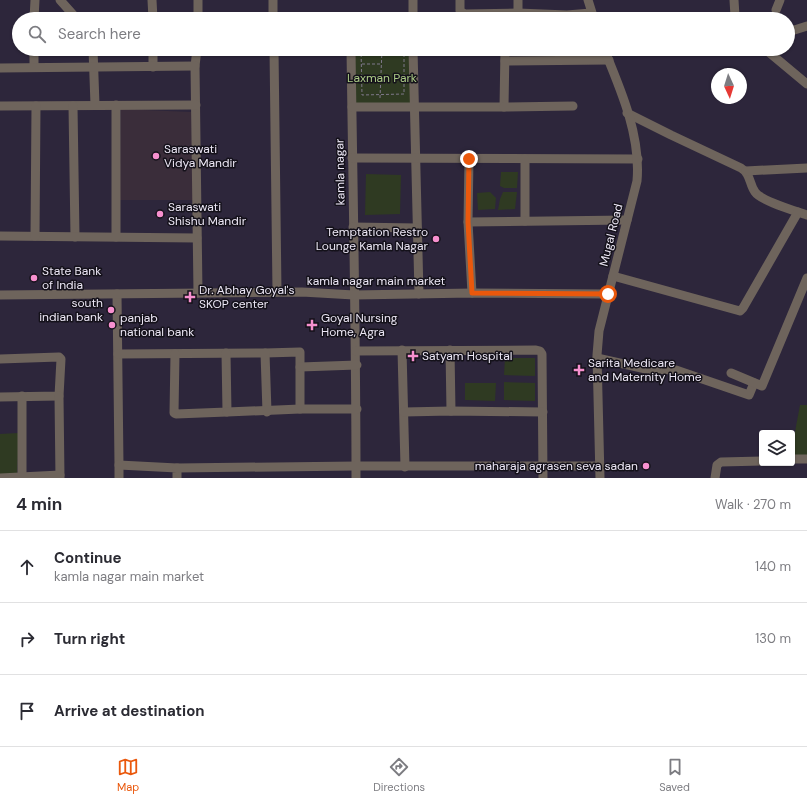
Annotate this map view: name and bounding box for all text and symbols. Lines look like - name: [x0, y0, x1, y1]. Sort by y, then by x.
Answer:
- search box: [12, 12, 795, 56]
- icon: search: [26, 23, 48, 45]
- text: Search here: [58, 24, 141, 44]
- north arrow: [711, 68, 747, 104]
- park label: Laxman Park: [347, 70, 417, 86]
- street label: kamla nagar: [331, 138, 349, 205]
- place label: Saraswati Vidya Mandir: [164, 141, 237, 171]
- route end: [460, 150, 478, 168]
- marker: Saraswati Vidya Mandir: [151, 151, 161, 161]
- place label: Saraswati Shishu Mandir: [168, 199, 247, 229]
- street label: Mugal Road: [595, 202, 627, 268]
- marker: Saraswati Shishu Mandir: [155, 209, 165, 219]
- place label: Temptation Restro Lounge Kamla Nagar: [316, 224, 429, 254]
- marker: Temptation Restro Lounge Kamla Nagar: [431, 234, 441, 244]
- place label: State Bank of India: [42, 263, 101, 293]
- marker: State Bank of India: [29, 273, 39, 283]
- street label: kamla nagar main market: [307, 273, 446, 289]
- place label: Dr. Abhay Goyal's SKOP center: [199, 282, 295, 312]
- route start: [599, 285, 617, 303]
- marker: Dr. Abhay Goyal's SKOP center: [184, 291, 196, 303]
- place label: south indian bank: [39, 295, 103, 325]
- marker: south indian bank: [106, 305, 116, 315]
- place label: panjab national bank: [120, 310, 194, 340]
- place label: Goyal Nursing Home, Agra: [321, 310, 398, 340]
- marker: Goyal Nursing Home, Agra: [306, 319, 318, 331]
- marker: panjab national bank: [107, 320, 117, 330]
- place label: Satyam Hospital: [422, 348, 512, 364]
- marker: Satyam Hospital: [407, 350, 419, 362]
- place label: Sarita Medicare and Maternity Home: [588, 355, 702, 385]
- marker: Sarita Medicare and Maternity Home: [573, 364, 585, 376]
- map controls: [759, 430, 795, 466]
- button: layers: [759, 430, 795, 466]
- place label: maharaja agrasen seva sadan: [475, 458, 638, 474]
- marker: maharaja agrasen seva sadan: [641, 461, 651, 471]
- text: 4 min: [16, 493, 62, 515]
- text: Walk · 270 m: [715, 496, 791, 513]
- text: Continue: [54, 548, 122, 568]
- icon: ahead: [16, 556, 38, 578]
- text: 140 m: [755, 558, 791, 575]
- text: kamla nagar main market: [54, 568, 204, 585]
- icon: right: [16, 628, 38, 650]
- text: Turn right: [54, 629, 125, 649]
- text: 130 m: [755, 630, 791, 647]
- icon: arrive: [16, 700, 38, 722]
- text: Arrive at destination: [54, 701, 205, 721]
- tab: Map: [117, 756, 139, 794]
- tab: Directions: [373, 756, 425, 794]
- tab: Saved: [659, 756, 690, 794]

